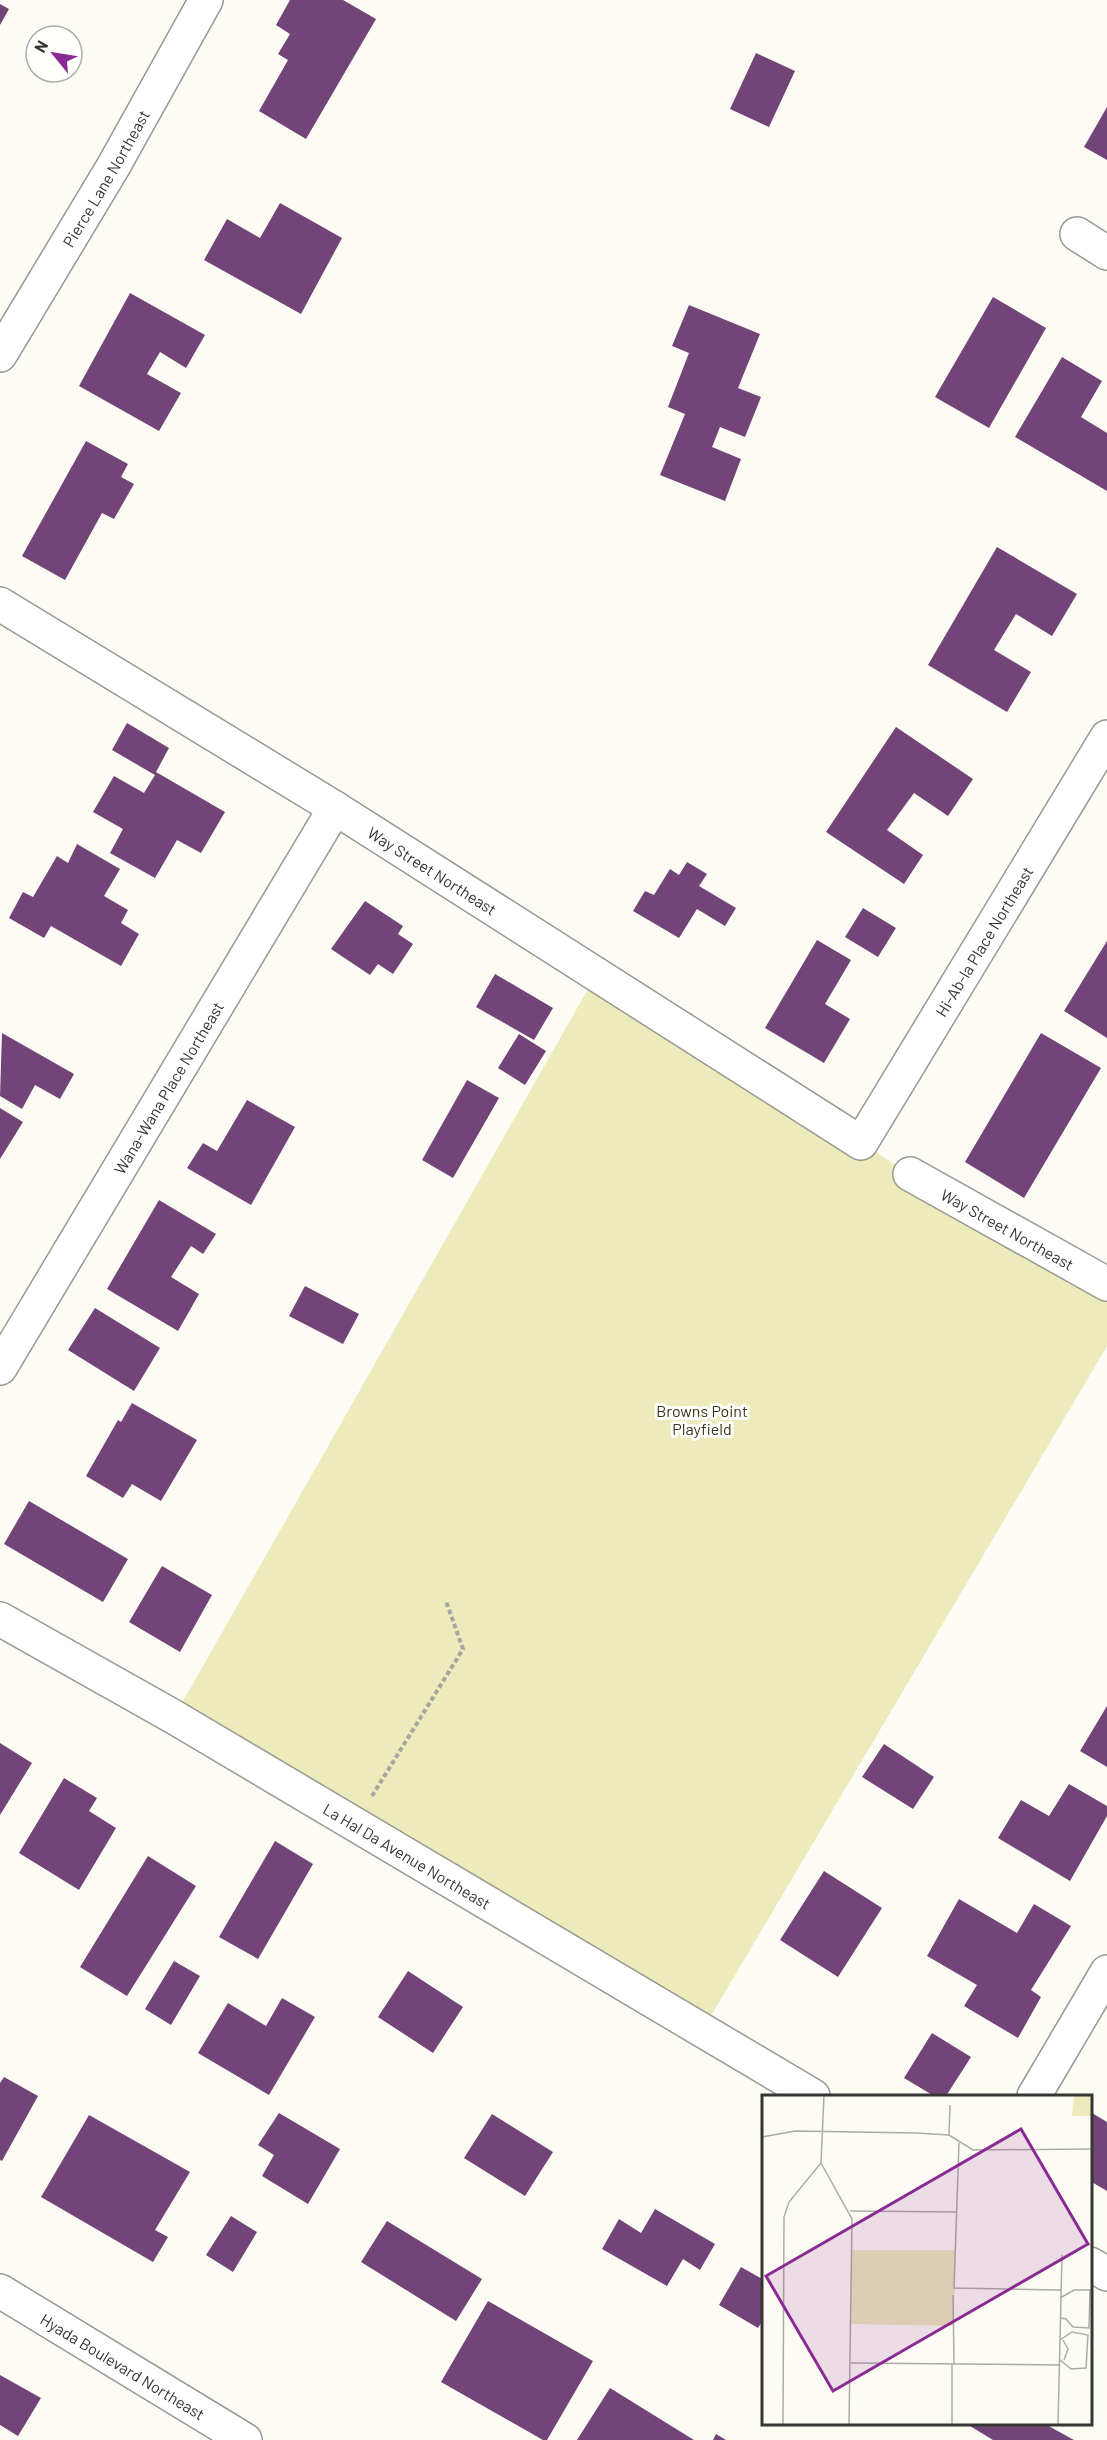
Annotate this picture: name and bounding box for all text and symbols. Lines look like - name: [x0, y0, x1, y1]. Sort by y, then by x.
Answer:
- north arrow: [24, 24, 84, 84]
- text: N: [30, 37, 51, 56]
- street label: Pierce Lane Northeast: [58, 106, 153, 250]
- street label: Way Street Northeast: [365, 822, 501, 918]
- street label: Hi-Ab-la Place Northeast: [931, 863, 1036, 1020]
- street label: Wana-Wana Place Northeast: [109, 998, 227, 1177]
- street label: Way Street Northeast: [938, 1184, 1077, 1273]
- park label: Browns Point Playfield: [656, 1401, 748, 1438]
- street label: La Hal Da Avenue Northeast: [320, 1798, 495, 1912]
- inset map: [762, 2095, 1092, 2425]
- street label: Hyada Boulevard Northeast: [37, 2309, 209, 2423]

